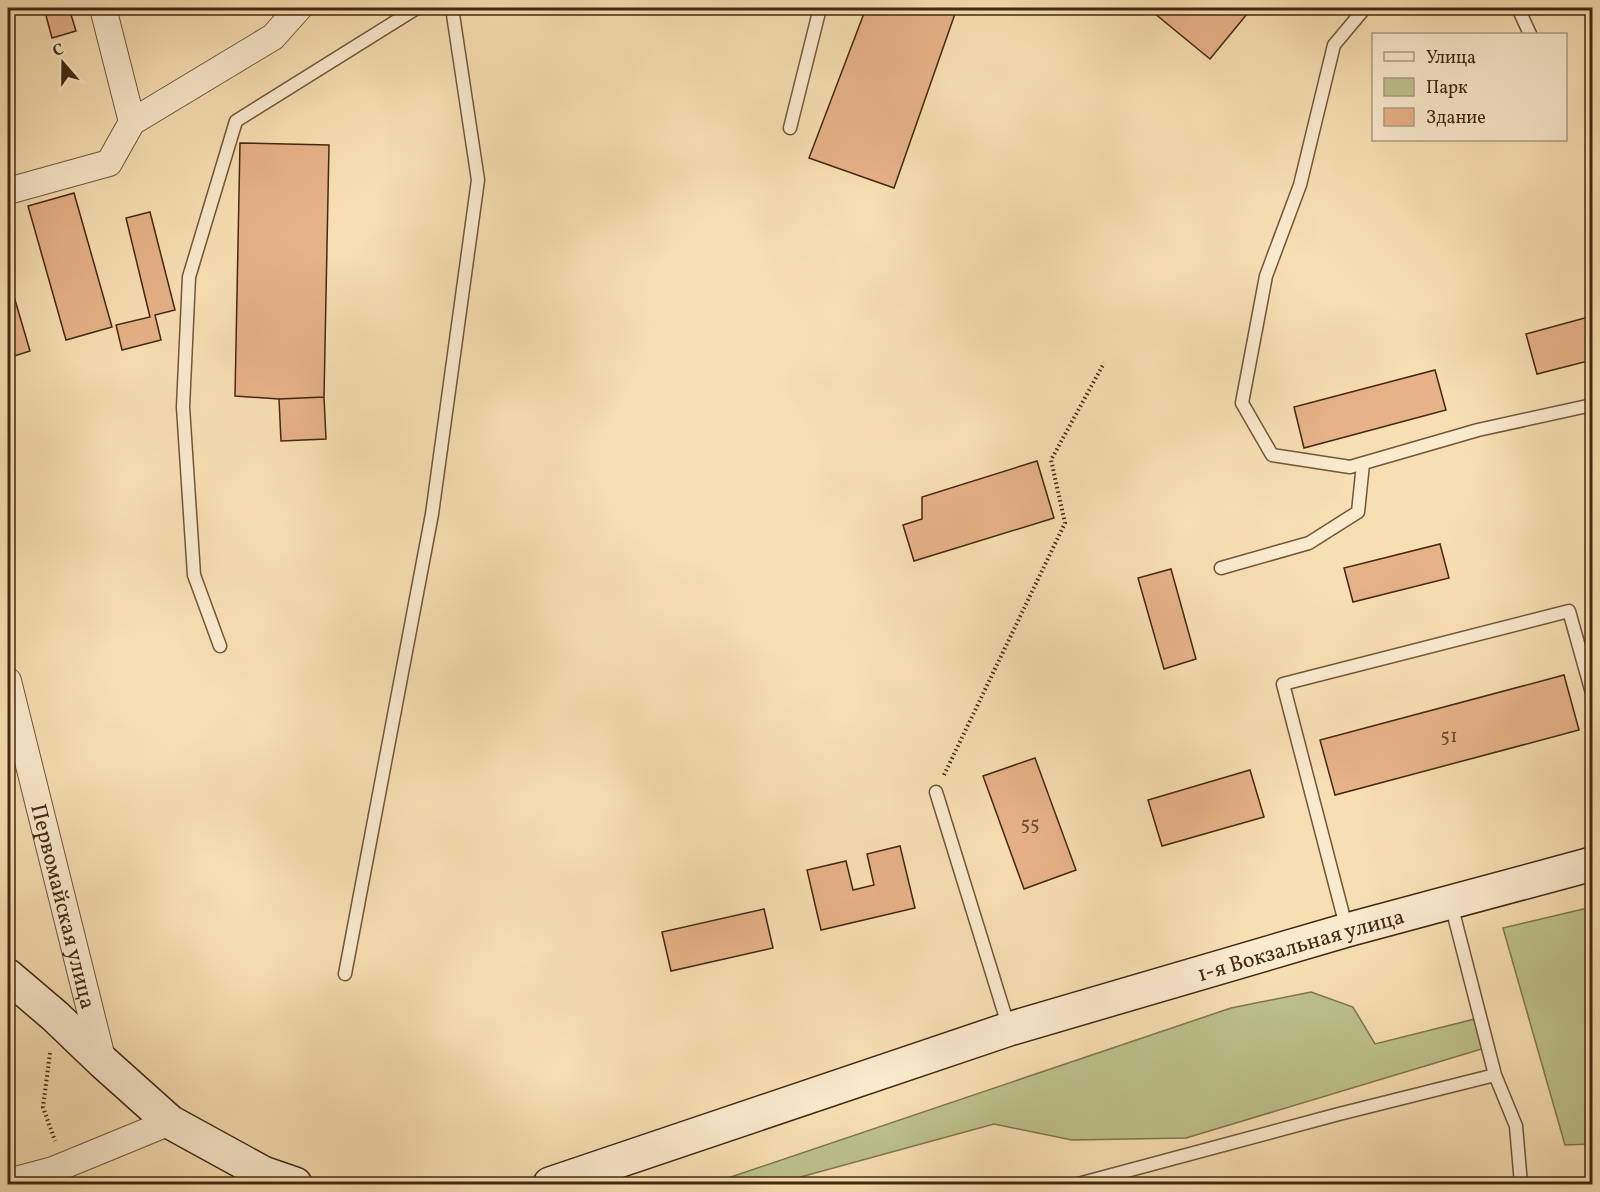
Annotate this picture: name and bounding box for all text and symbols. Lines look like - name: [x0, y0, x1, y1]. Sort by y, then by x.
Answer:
- north arrow: [33, 33, 93, 93]
- legend: [1372, 33, 1567, 141]
- text: С: [50, 39, 67, 63]
- text: Улица: [1426, 46, 1476, 71]
- text: Парк: [1426, 76, 1468, 101]
- text: Здание: [1426, 106, 1486, 131]
- house number: 51: [1440, 723, 1458, 751]
- street label: Первомайская улица: [21, 801, 102, 1013]
- house number: 55: [1020, 811, 1040, 839]
- street label: 1-я Вокзальная улица: [1194, 902, 1408, 991]

